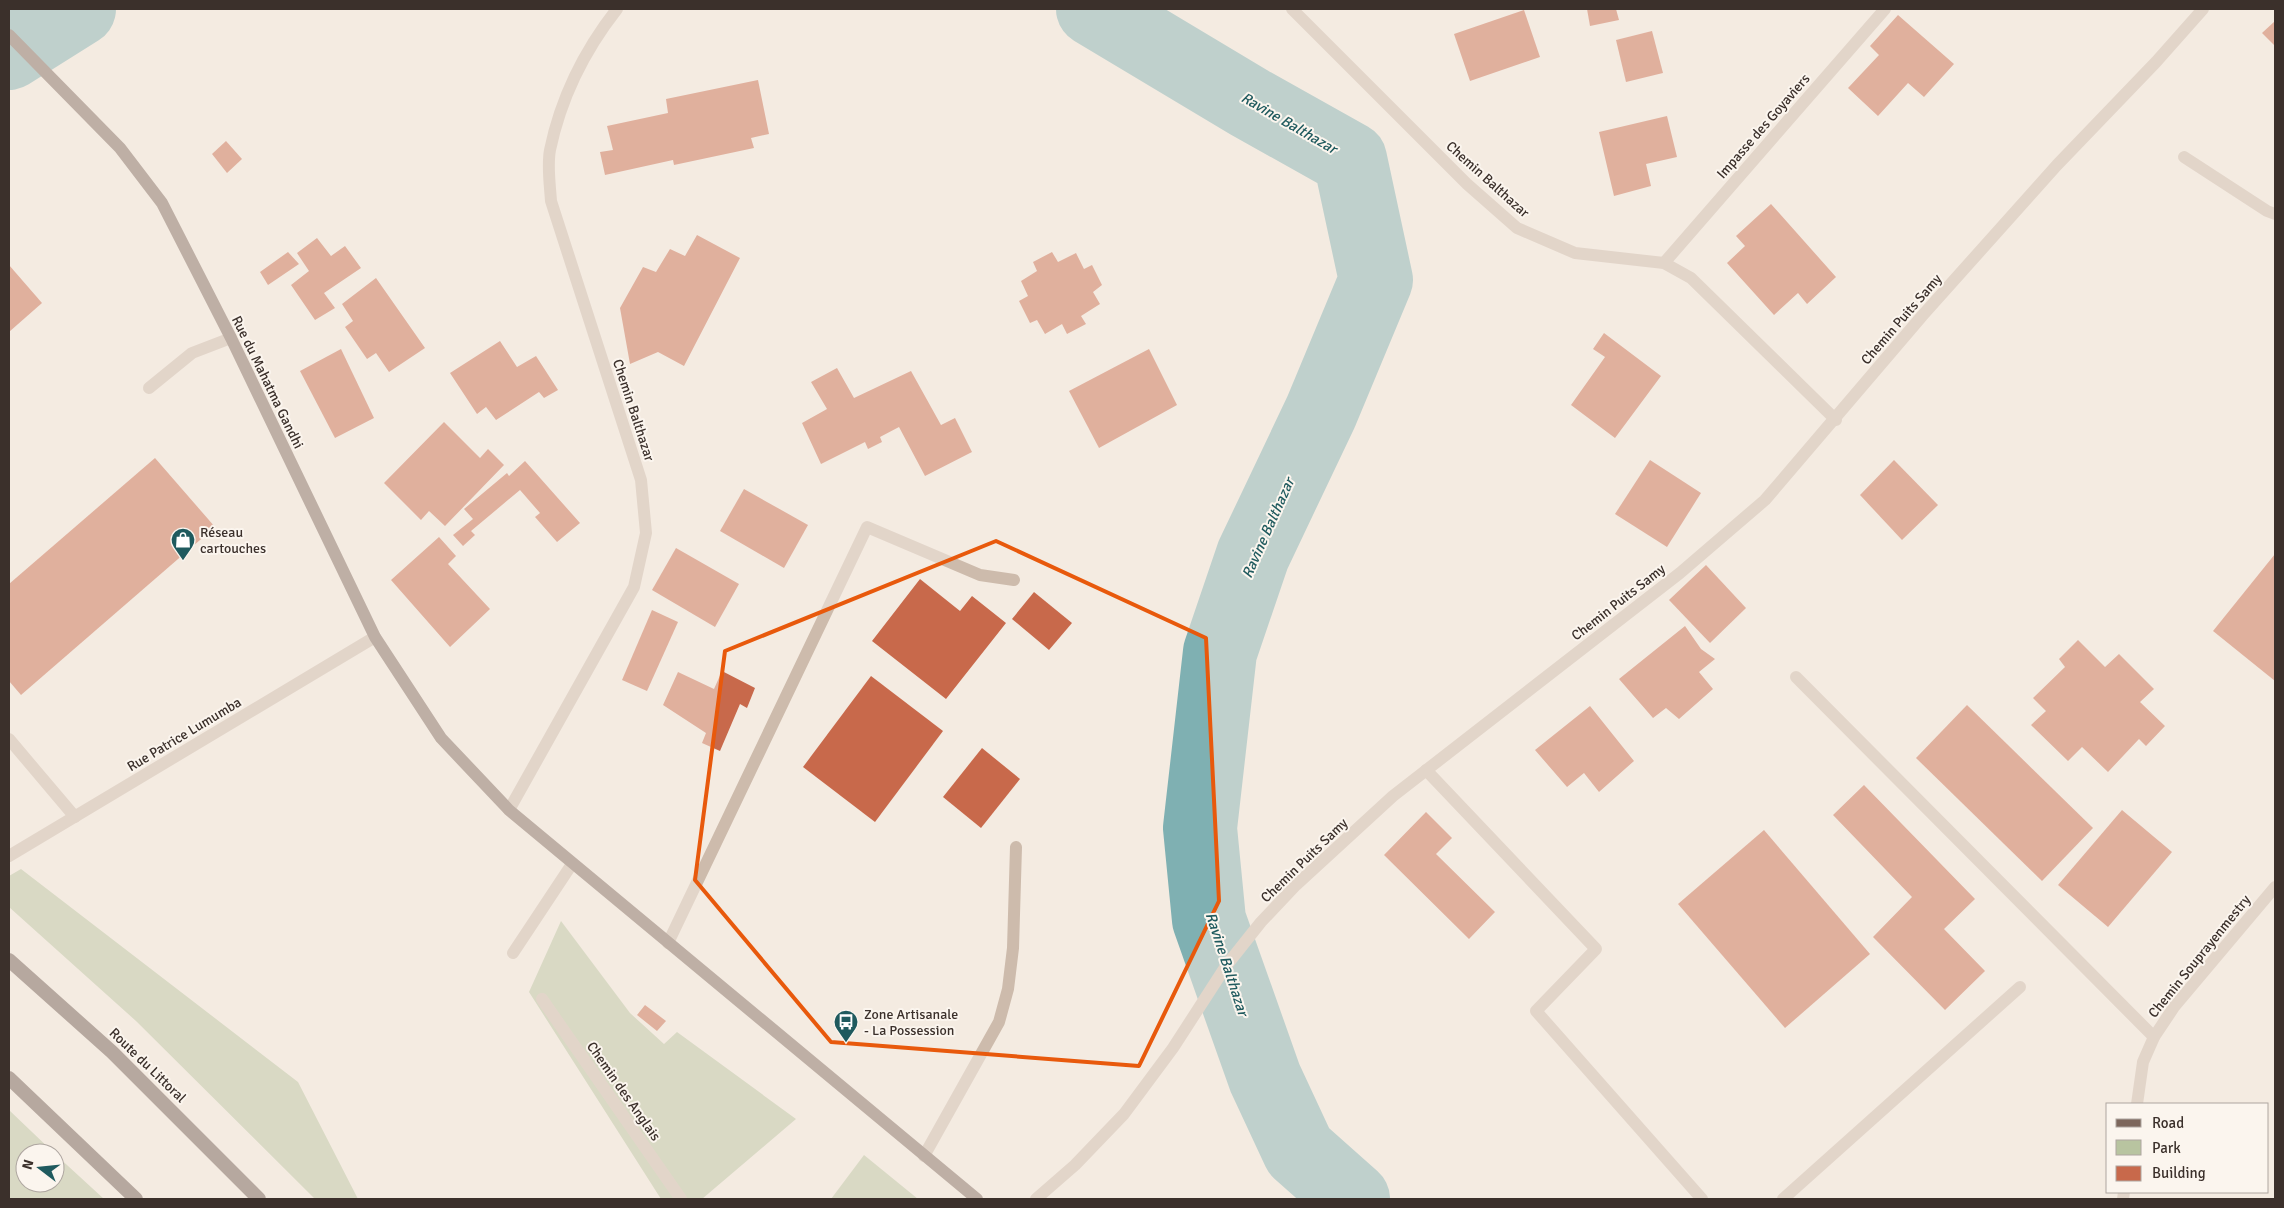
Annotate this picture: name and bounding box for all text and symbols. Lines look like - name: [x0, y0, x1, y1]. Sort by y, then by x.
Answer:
- street label: Impasse des Goyaviers: [1713, 70, 1814, 182]
- water label: Ravine Balthazar: [1238, 88, 1342, 159]
- street label: Chemin Balthazar: [1442, 137, 1533, 222]
- street label: Chemin Puits Samy: [1857, 270, 1946, 368]
- street label: Rue du Mahatma Gandhi: [228, 313, 307, 451]
- street label: Chemin Balthazar: [609, 357, 658, 464]
- water label: Ravine Balthazar: [1238, 473, 1299, 581]
- place label: Réseau cartouches: [200, 524, 266, 557]
- shop icon: Réseau cartouches: [170, 527, 196, 561]
- street label: Chemin Puits Samy: [1568, 560, 1669, 644]
- street label: Rue Patrice Lumumba: [124, 694, 244, 775]
- street label: Chemin Puits Samy: [1257, 814, 1352, 906]
- street label: Chemin Souprayenmestry: [2145, 891, 2254, 1021]
- water label: Ravine Balthazar: [1202, 910, 1253, 1020]
- place label: Zone Artisanale - La Possession: [864, 1006, 958, 1039]
- bus stop icon: Zone Artisanale - La Possession: [833, 1009, 859, 1043]
- street label: Route du Littoral: [106, 1024, 190, 1106]
- street label: Chemin des Anglais: [583, 1038, 664, 1144]
- legend: [2106, 1103, 2269, 1193]
- text: Road: [2152, 1114, 2184, 1132]
- text: Park: [2152, 1139, 2181, 1157]
- north arrow: [15, 1143, 65, 1193]
- text: N: [18, 1158, 37, 1172]
- text: Building: [2152, 1164, 2206, 1182]

